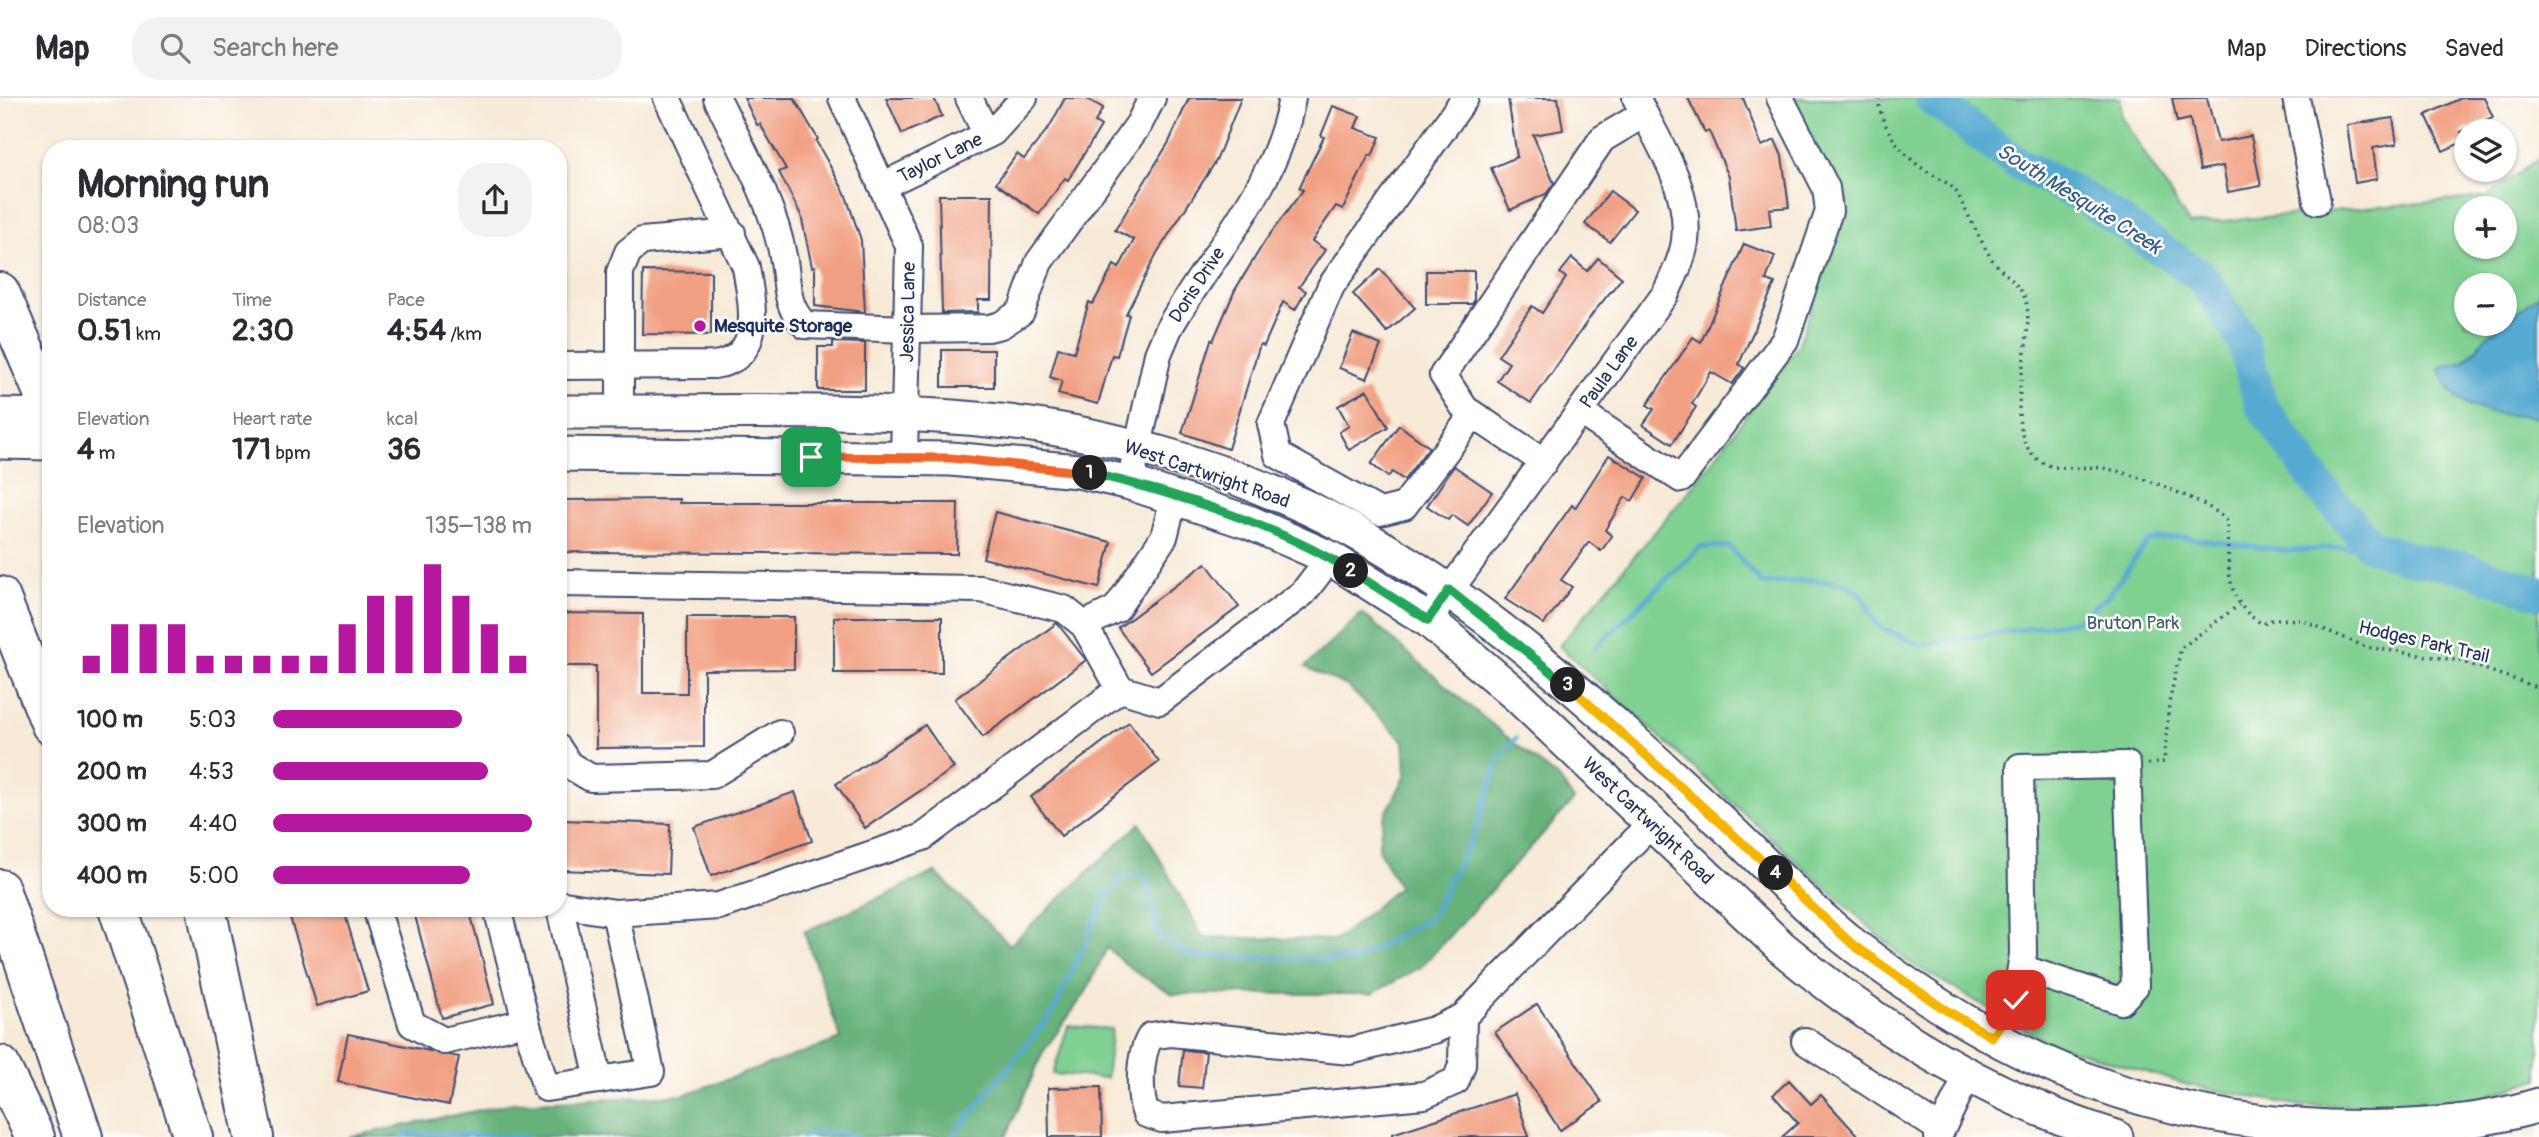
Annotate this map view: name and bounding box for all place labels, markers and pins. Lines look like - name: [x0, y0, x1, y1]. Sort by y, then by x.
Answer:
- place label: Mesquite Storage: [714, 314, 853, 338]
- marker: Mesquite Storage: [692, 318, 708, 334]
- pin: [781, 427, 841, 487]
- pin: 1: [1072, 456, 1108, 490]
- pin: 2: [1334, 554, 1368, 588]
- pin: 3: [1550, 668, 1586, 702]
- pin: 4: [1758, 856, 1794, 890]
- pin: [1986, 970, 2046, 1030]

